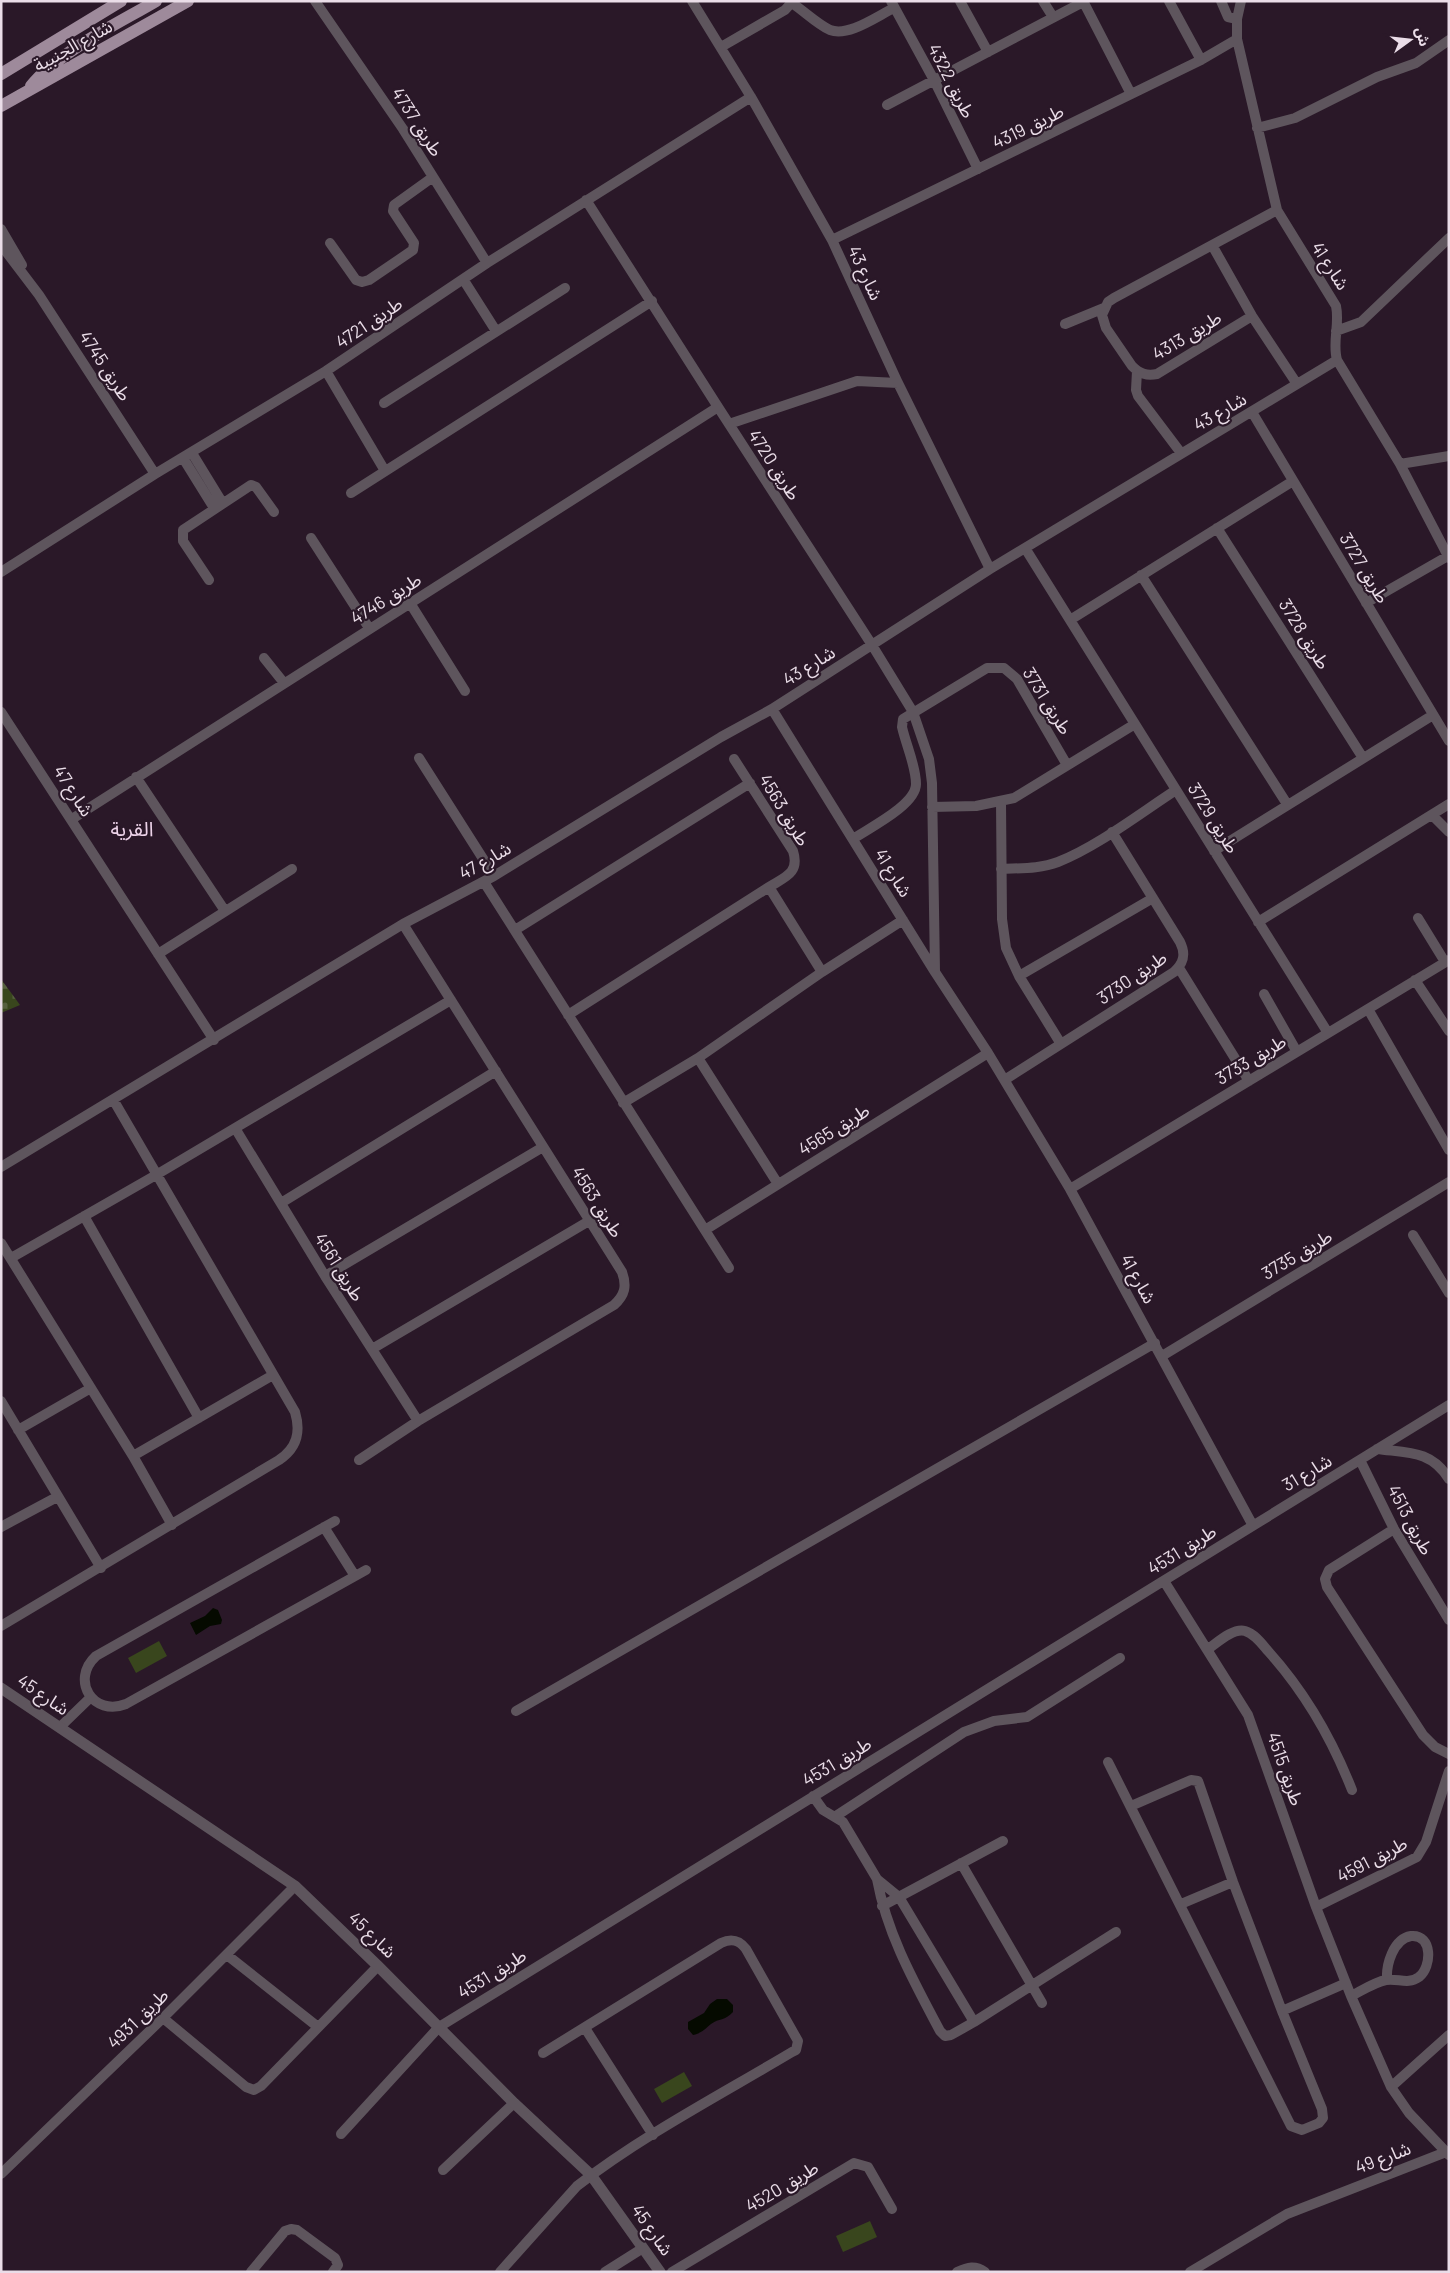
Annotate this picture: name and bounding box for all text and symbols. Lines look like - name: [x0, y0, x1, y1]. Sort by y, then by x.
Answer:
- street label: شارع الجنبية: [29, 14, 118, 79]
- north arrow: [1385, 15, 1435, 65]
- text: ش: [1412, 25, 1434, 48]
- street label: طريق 4322: [923, 40, 980, 122]
- street label: طريق 4737: [387, 83, 448, 161]
- street label: طريق 4319: [988, 99, 1067, 154]
- street label: شارع 41: [1304, 237, 1355, 296]
- street label: شارع 43: [840, 242, 888, 305]
- street label: طريق 4721: [331, 292, 407, 353]
- street label: طريق 4313: [1148, 306, 1226, 365]
- street label: طريق 4745: [74, 326, 137, 405]
- street label: شارع 43: [1189, 387, 1252, 439]
- street label: طريق 4720: [743, 425, 806, 505]
- street label: طريق 3727: [1334, 528, 1394, 607]
- street label: طريق 4746: [346, 568, 425, 629]
- street label: طريق 3728: [1274, 594, 1335, 673]
- street label: شارع 43: [778, 640, 841, 693]
- street label: طريق 3731: [1018, 663, 1077, 739]
- street label: شارع 47: [46, 761, 98, 822]
- street label: طريق 4563: [754, 770, 815, 850]
- street label: طريق 3729: [1183, 778, 1244, 857]
- district label: القرية: [111, 816, 153, 841]
- street label: شارع 47: [454, 836, 517, 887]
- street label: شارع 41: [867, 844, 917, 903]
- street label: طريق 3730: [1092, 946, 1171, 1009]
- street label: طريق 3733: [1211, 1029, 1290, 1090]
- street label: طريق 4565: [794, 1099, 874, 1161]
- street label: طريق 4563: [566, 1162, 628, 1242]
- street label: طريق 3735: [1257, 1224, 1336, 1285]
- street label: طريق 4561: [309, 1228, 370, 1305]
- street label: شارع 41: [1113, 1250, 1161, 1309]
- street label: شارع 31: [1278, 1449, 1337, 1499]
- street label: طريق 4513: [1382, 1481, 1439, 1559]
- street label: طريق 4531: [1143, 1519, 1220, 1580]
- street label: شارع 45: [11, 1669, 74, 1723]
- street label: طريق 4515: [1262, 1729, 1309, 1809]
- street label: طريق 4531: [798, 1732, 876, 1791]
- street label: طريق 4591: [1332, 1831, 1411, 1888]
- street label: شارع 45: [341, 1906, 401, 1965]
- street label: طريق 4531: [453, 1943, 530, 2004]
- street label: طريق 4931: [102, 1984, 173, 2054]
- street label: شارع 49: [1352, 2136, 1415, 2181]
- street label: طريق 4520: [741, 2156, 823, 2217]
- street label: شارع 45: [624, 2199, 678, 2262]

